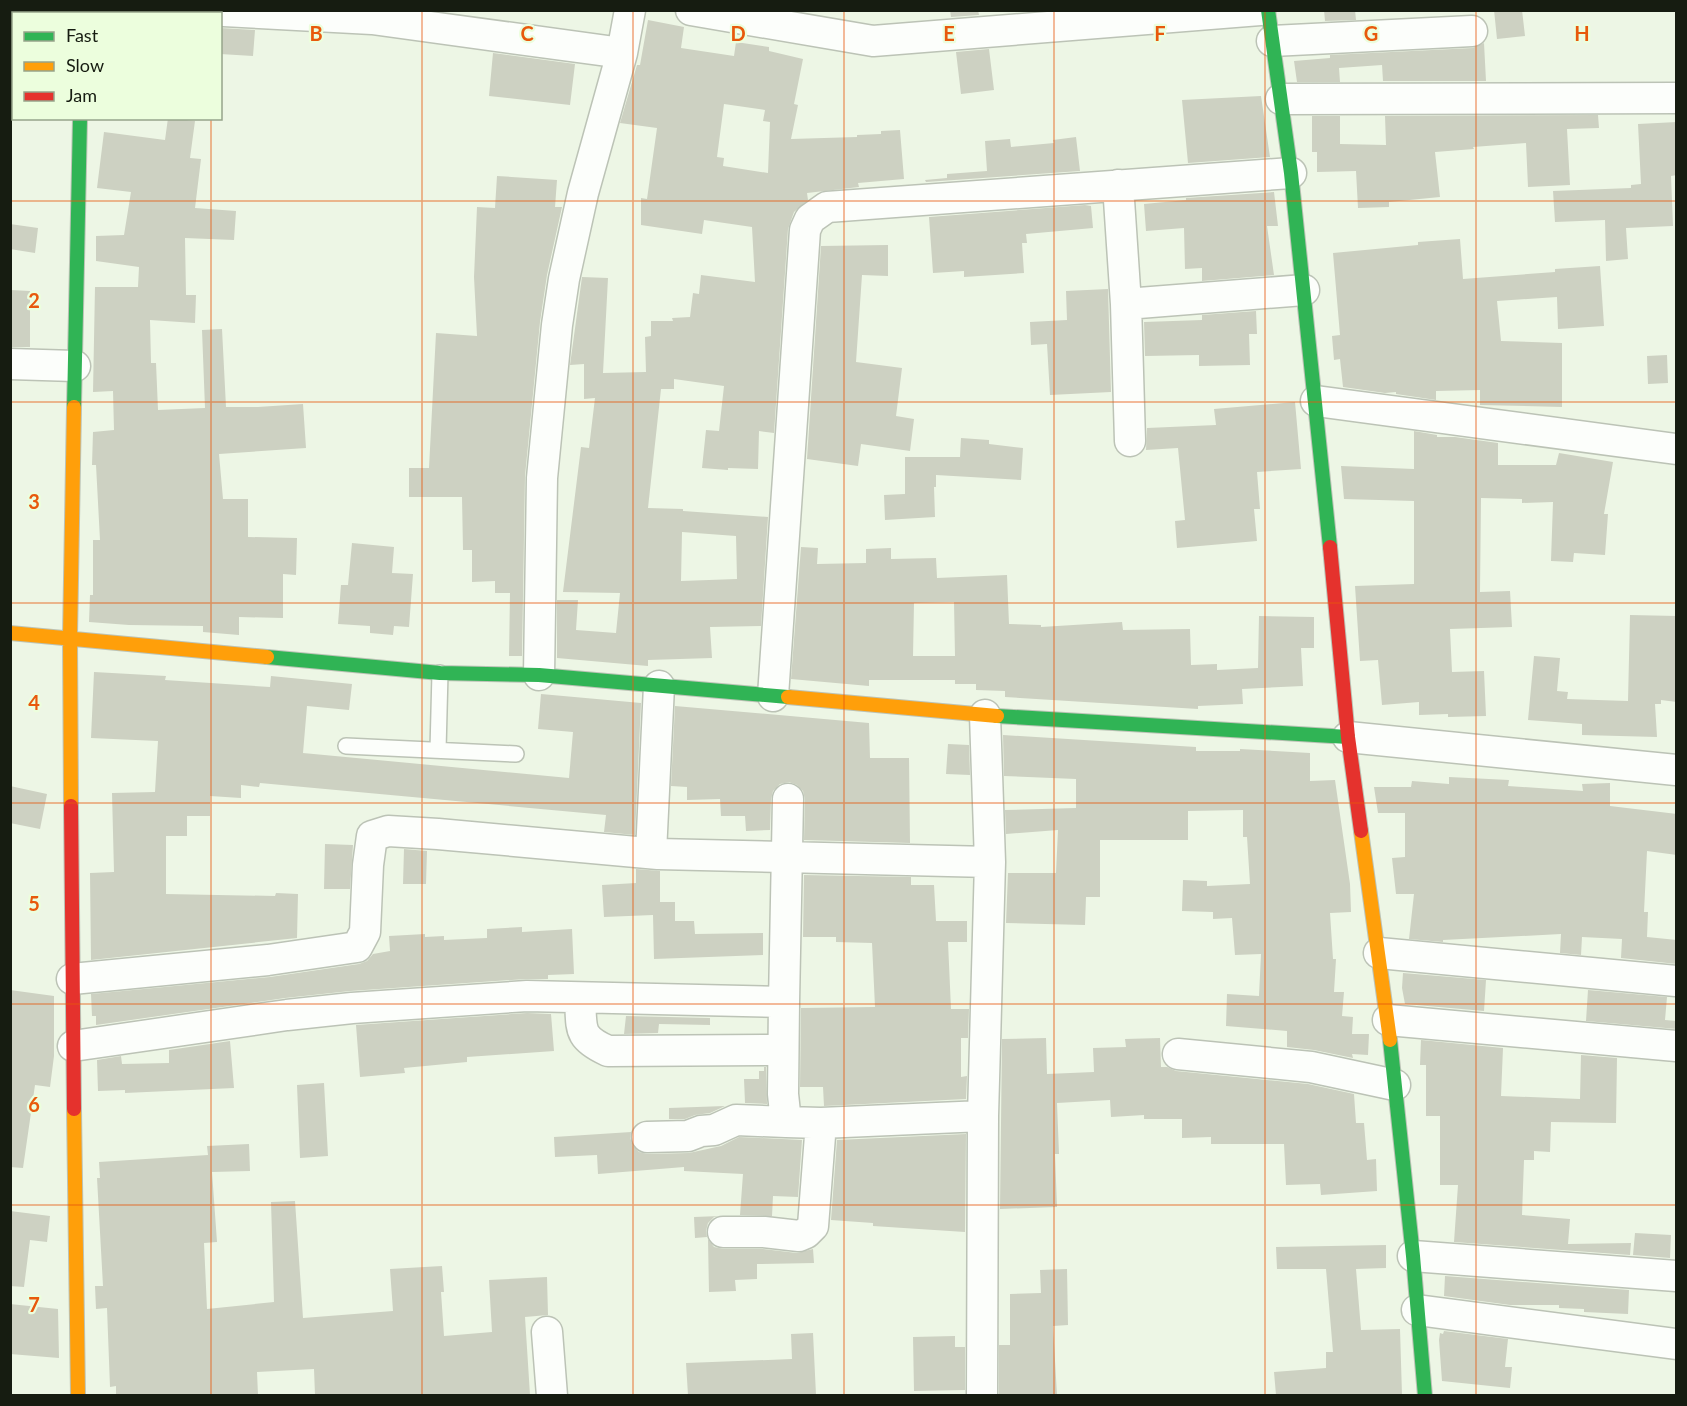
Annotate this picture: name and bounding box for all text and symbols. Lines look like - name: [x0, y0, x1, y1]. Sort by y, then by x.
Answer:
- legend: [12, 12, 222, 120]
- text: B: [309, 21, 323, 45]
- text: C: [520, 21, 534, 45]
- text: D: [730, 21, 746, 45]
- text: E: [943, 21, 955, 45]
- text: F: [1154, 21, 1166, 45]
- text: G: [1364, 21, 1378, 45]
- text: H: [1574, 21, 1590, 45]
- text: Fast: [66, 24, 99, 46]
- text: Slow: [66, 54, 104, 76]
- text: Jam: [66, 84, 97, 106]
- text: 2: [28, 288, 40, 312]
- text: 3: [28, 489, 40, 513]
- text: 4: [28, 690, 40, 714]
- text: 5: [28, 891, 40, 915]
- text: 6: [28, 1092, 40, 1116]
- text: 7: [28, 1292, 40, 1316]

